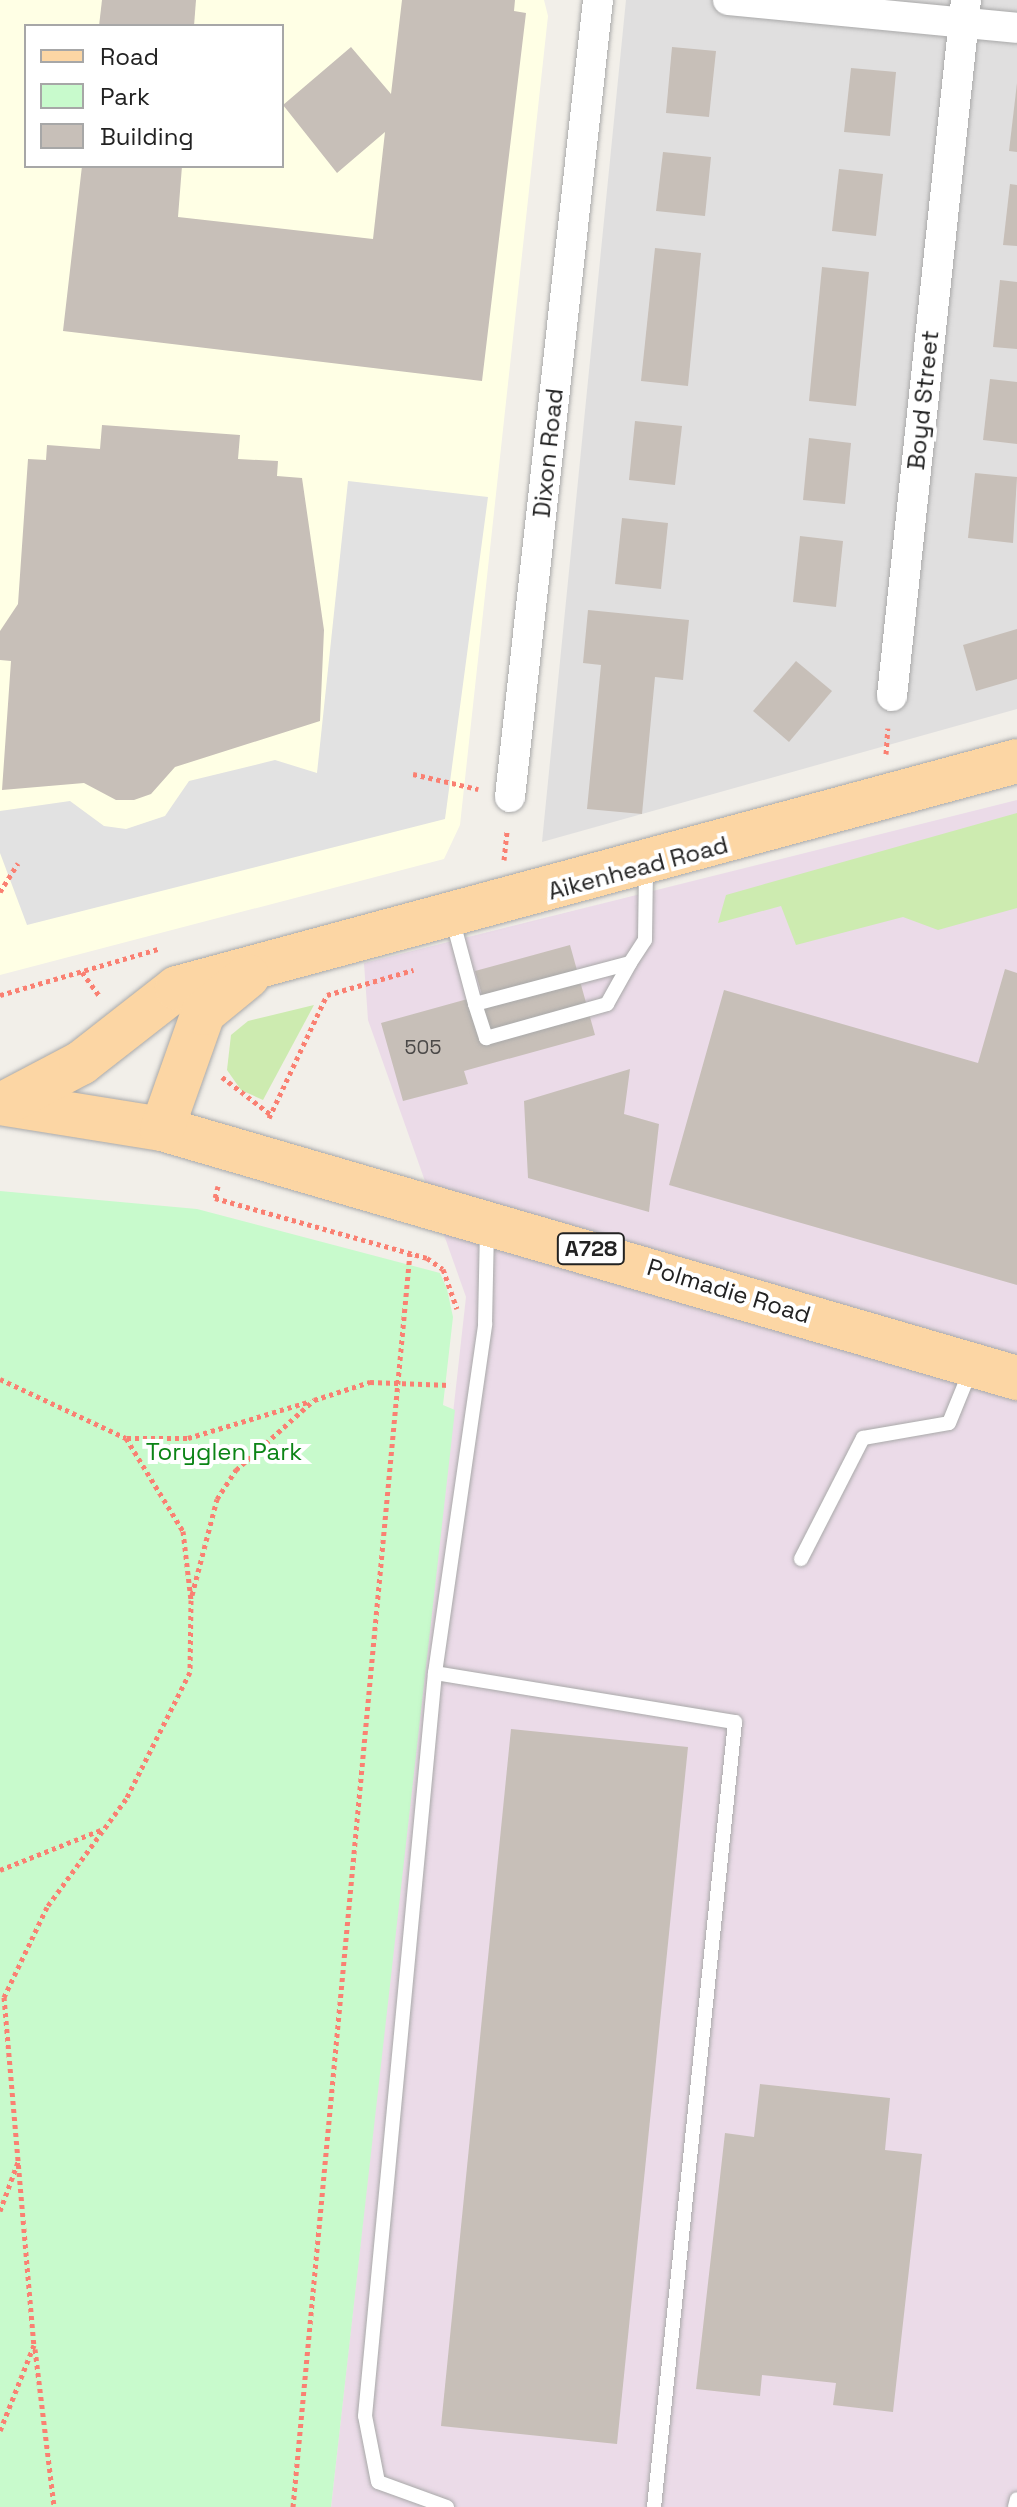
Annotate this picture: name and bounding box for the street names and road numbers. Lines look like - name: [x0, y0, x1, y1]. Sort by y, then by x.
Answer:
- street label: Boyd Street: [901, 329, 945, 471]
- street label: Dixon Road: [527, 387, 569, 519]
- street label: Aikenhead Road: [545, 830, 731, 906]
- road number: A728: [555, 1231, 627, 1267]
- street label: Polmadie Road: [644, 1252, 814, 1330]

